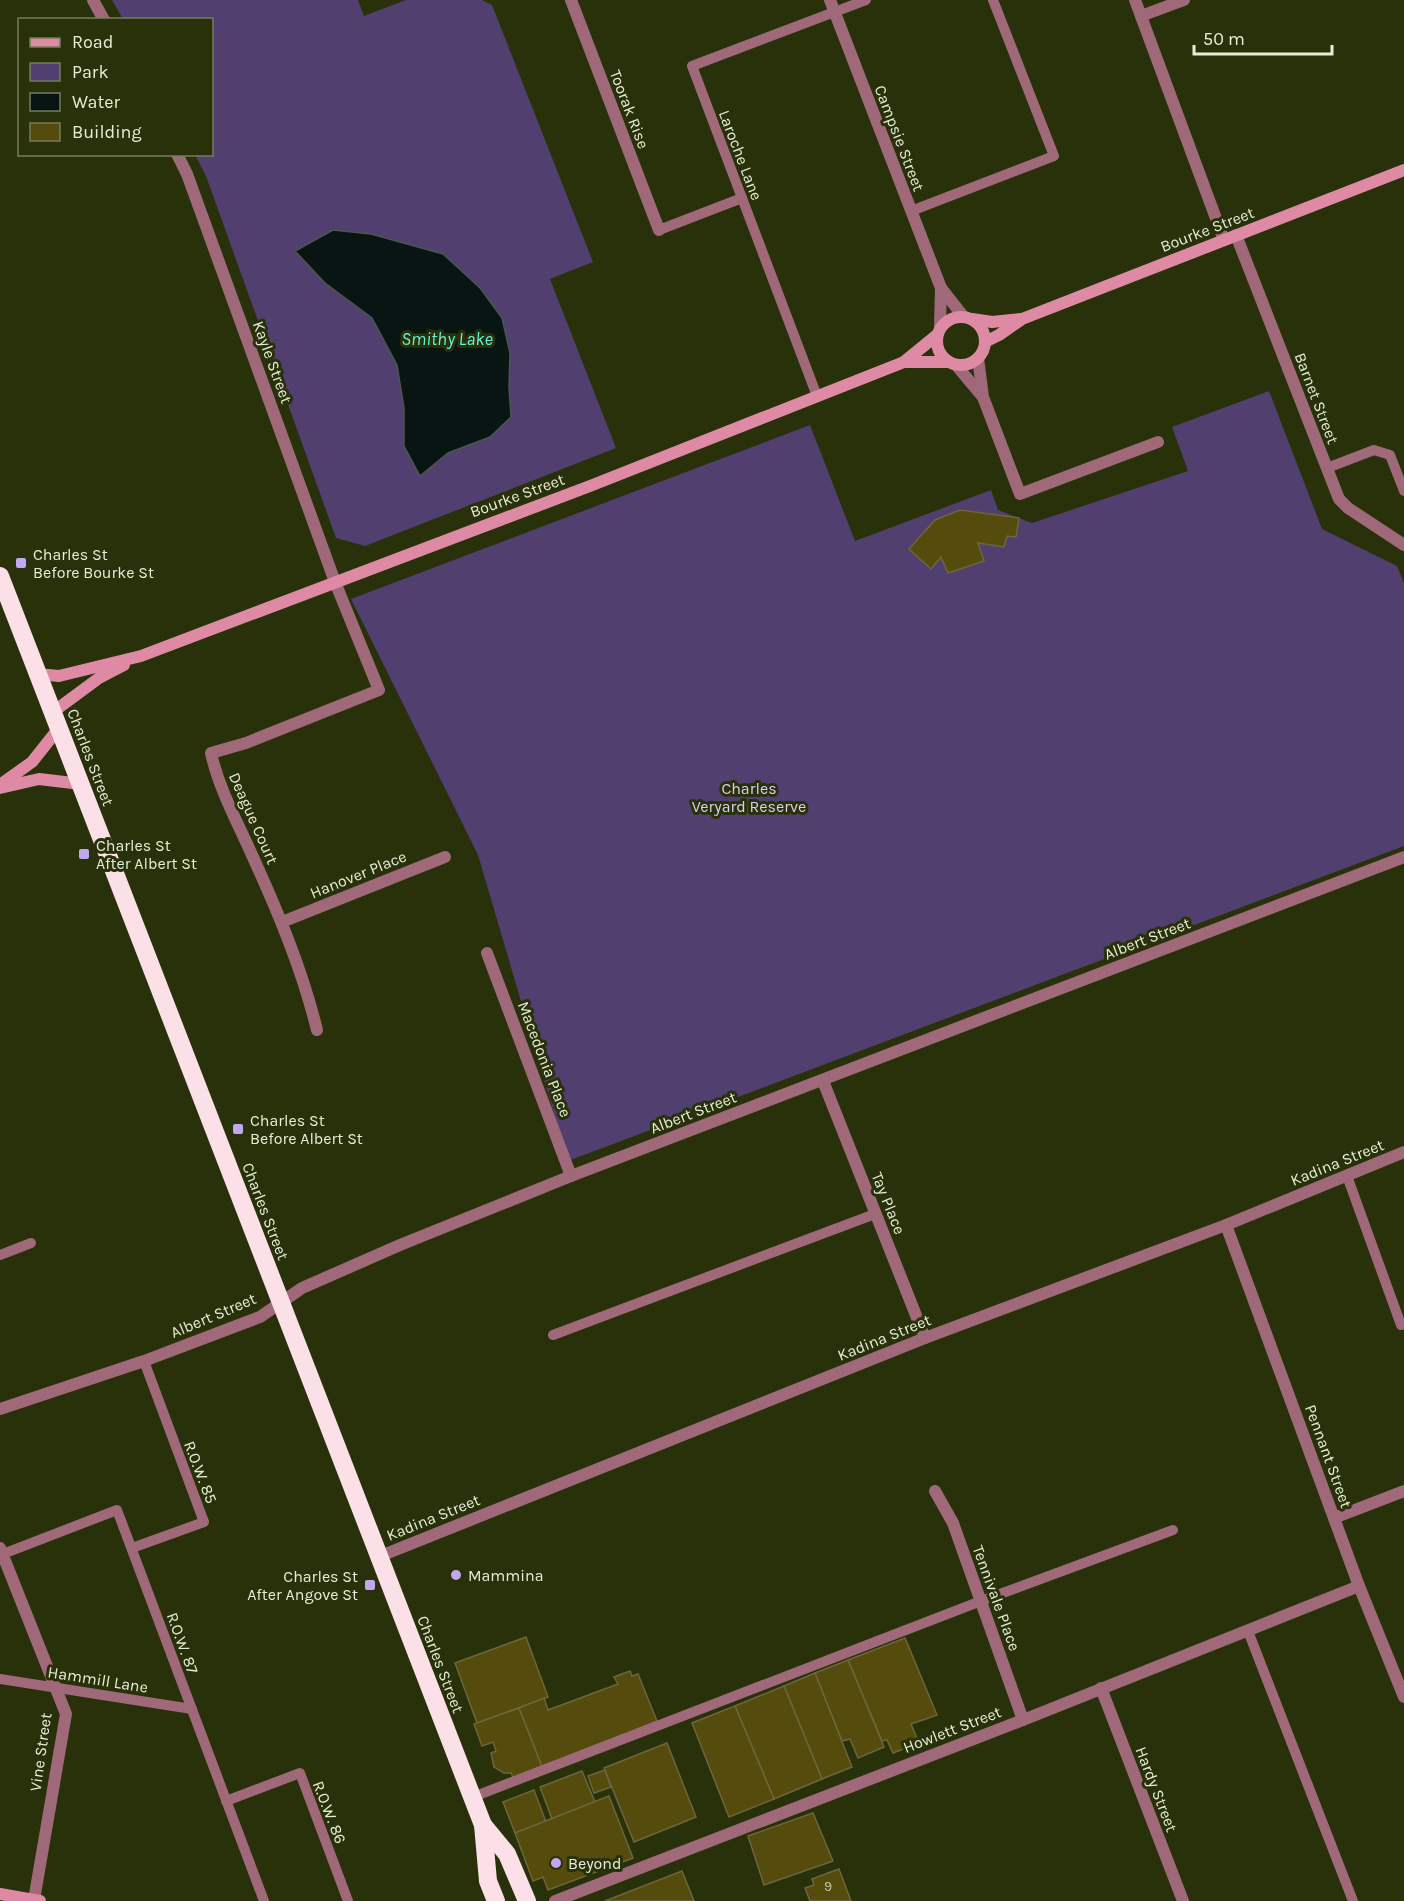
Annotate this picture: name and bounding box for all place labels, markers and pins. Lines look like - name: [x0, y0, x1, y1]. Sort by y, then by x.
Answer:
- place label: Charles St Before Bourke St: [33, 545, 154, 582]
- marker: Charles St Before Bourke St: [14, 556, 28, 570]
- place label: Charles St After Albert St: [96, 836, 197, 873]
- marker: Charles St After Albert St: [77, 847, 91, 861]
- place label: Charles St Before Albert St: [250, 1111, 363, 1148]
- marker: Charles St Before Albert St: [231, 1122, 245, 1136]
- place label: Mammina: [468, 1566, 544, 1585]
- place label: Charles St After Angove St: [247, 1567, 358, 1604]
- marker: Mammina: [449, 1568, 463, 1582]
- marker: Charles St After Angove St: [363, 1578, 377, 1592]
- place label: Beyond: [568, 1854, 622, 1873]
- marker: Beyond: [549, 1856, 563, 1870]

